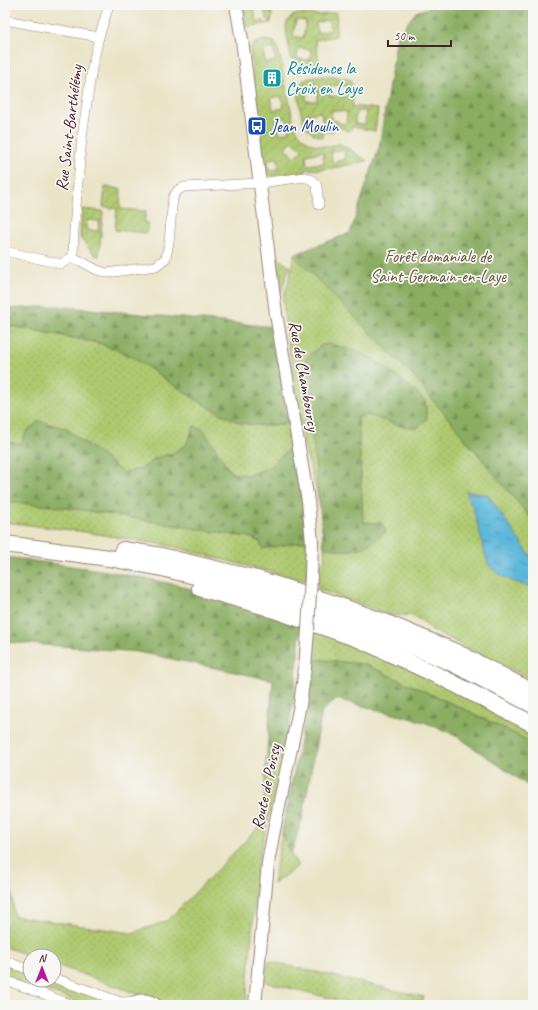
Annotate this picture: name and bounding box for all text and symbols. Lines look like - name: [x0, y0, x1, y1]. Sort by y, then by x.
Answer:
- scale bar: [388, 22, 451, 48]
- text: 50 m: [394, 28, 416, 44]
- place label: Résidence la Croix en Laye: [286, 58, 364, 99]
- street label: Rue Saint-Barthélémy: [51, 63, 87, 192]
- building icon: Résidence la Croix en Laye: [261, 67, 283, 89]
- bus stop icon: Jean Moulin: [246, 115, 268, 137]
- place label: Jean Moulin: [270, 116, 340, 137]
- park label: Forêt domaniale de Saint-Germain-en-Laye: [370, 246, 507, 287]
- street label: Rue de Chambourcy: [284, 319, 324, 434]
- street label: Route de Poissy: [247, 741, 286, 832]
- north arrow: [22, 948, 62, 988]
- text: N: [39, 951, 48, 965]

